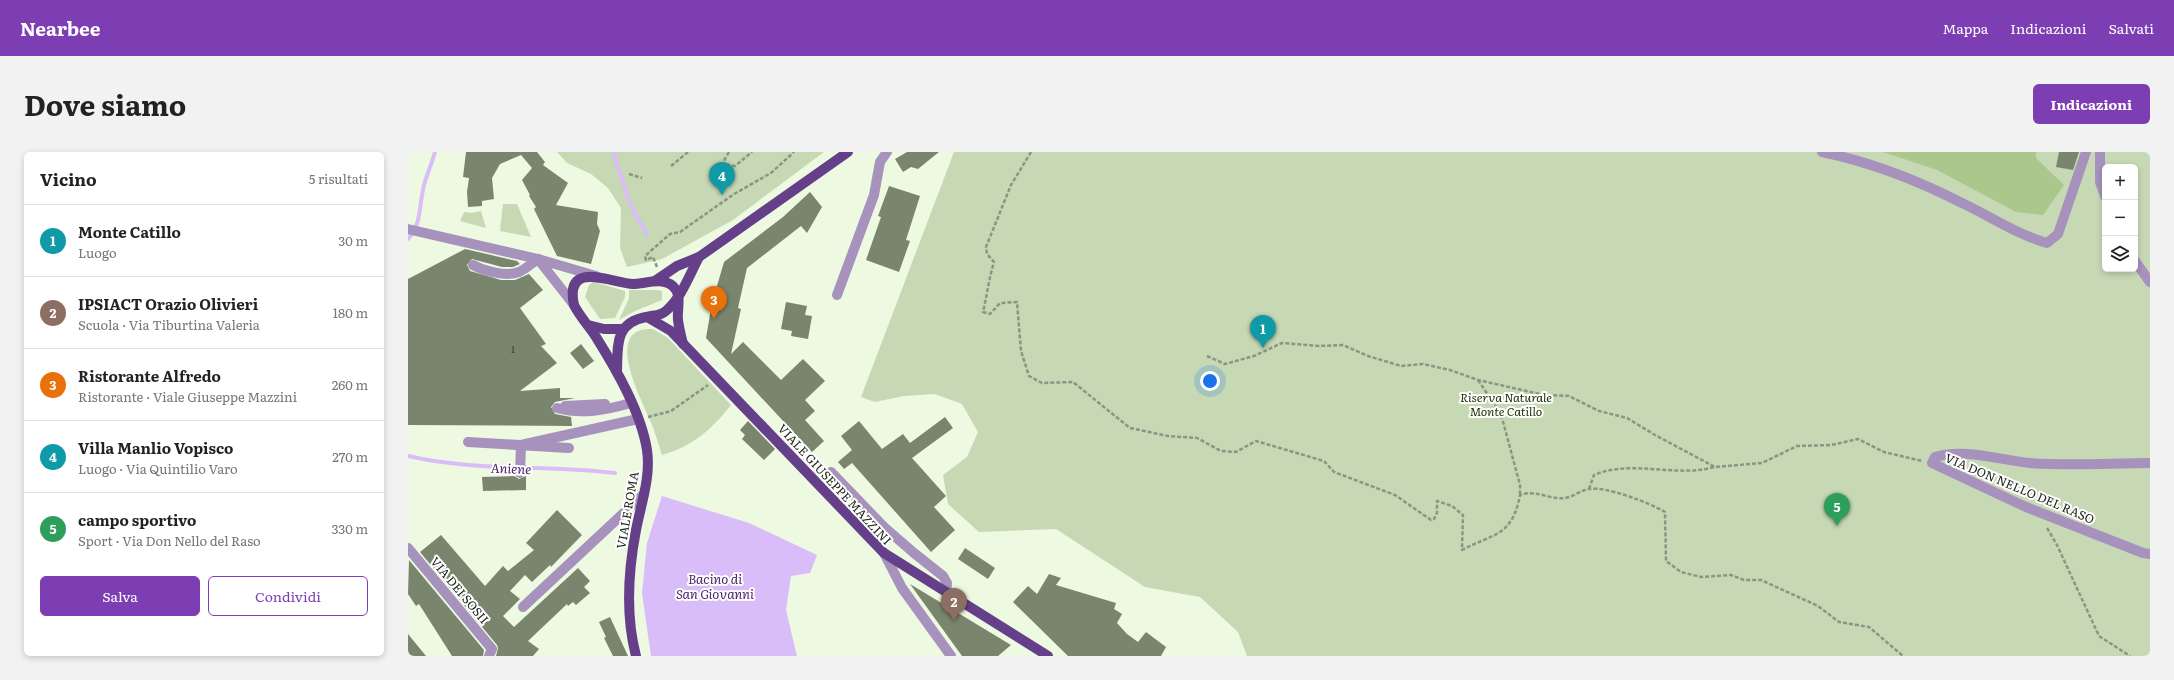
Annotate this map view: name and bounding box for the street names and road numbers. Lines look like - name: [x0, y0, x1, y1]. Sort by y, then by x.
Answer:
- street label: VIALE GIUSEPPE MAZZINI: [774, 420, 896, 549]
- street label: VIA DON NELLO DEL RASO: [1943, 448, 2097, 528]
- street label: VIALE ROMA: [611, 470, 643, 550]
- street label: VIA DEI SOSII: [427, 553, 493, 627]

